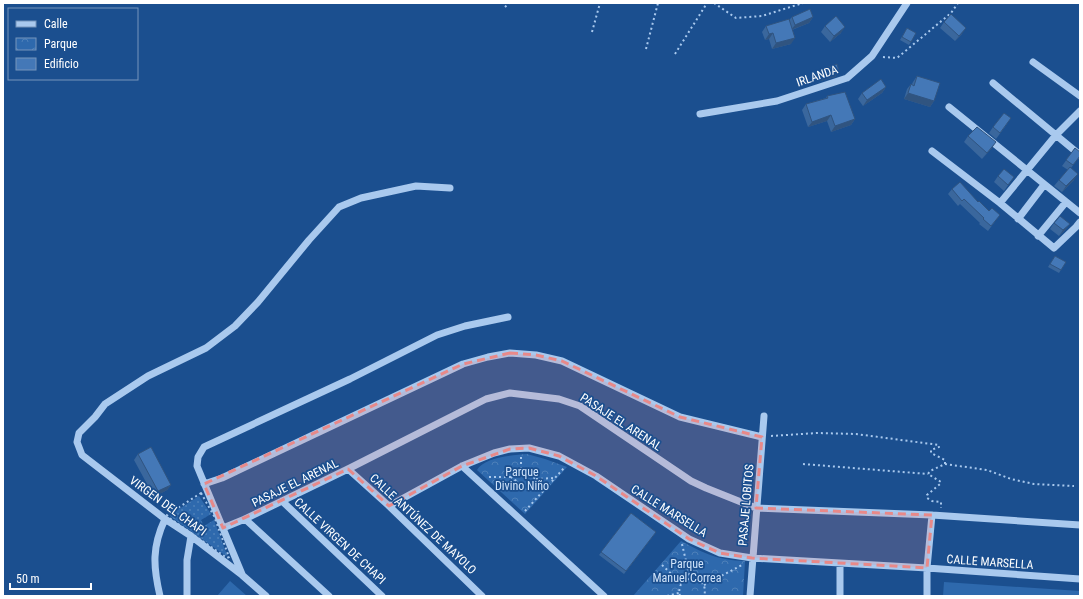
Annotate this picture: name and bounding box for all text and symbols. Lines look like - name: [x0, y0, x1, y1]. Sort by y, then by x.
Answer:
- legend: [8, 8, 138, 80]
- text: Calle: [44, 17, 68, 31]
- text: Parque: [44, 37, 78, 51]
- text: Edificio: [44, 57, 79, 71]
- street label: IRLANDA: [794, 62, 840, 90]
- street label: PASAJE EL ARENAL: [578, 390, 665, 454]
- street label: PASAJE EL ARENAL: [250, 456, 341, 510]
- street label: PASAJE LOBITOS: [735, 464, 757, 546]
- park label: Parque Divino Niño: [495, 465, 549, 493]
- street label: CALLE ANTÚNEZ DE MAYOLO: [367, 470, 480, 577]
- street label: VIRGEN DEL CHAPI: [127, 473, 209, 539]
- street label: CALLE MARSELLA: [628, 482, 710, 540]
- street label: CALLE VIRGEN DE CHAPI: [291, 495, 389, 587]
- street label: CALLE MARSELLA: [946, 552, 1034, 572]
- park label: Parque Manuel Correa: [653, 557, 722, 585]
- scale bar: [10, 565, 91, 591]
- text: 50 m: [16, 572, 40, 586]

